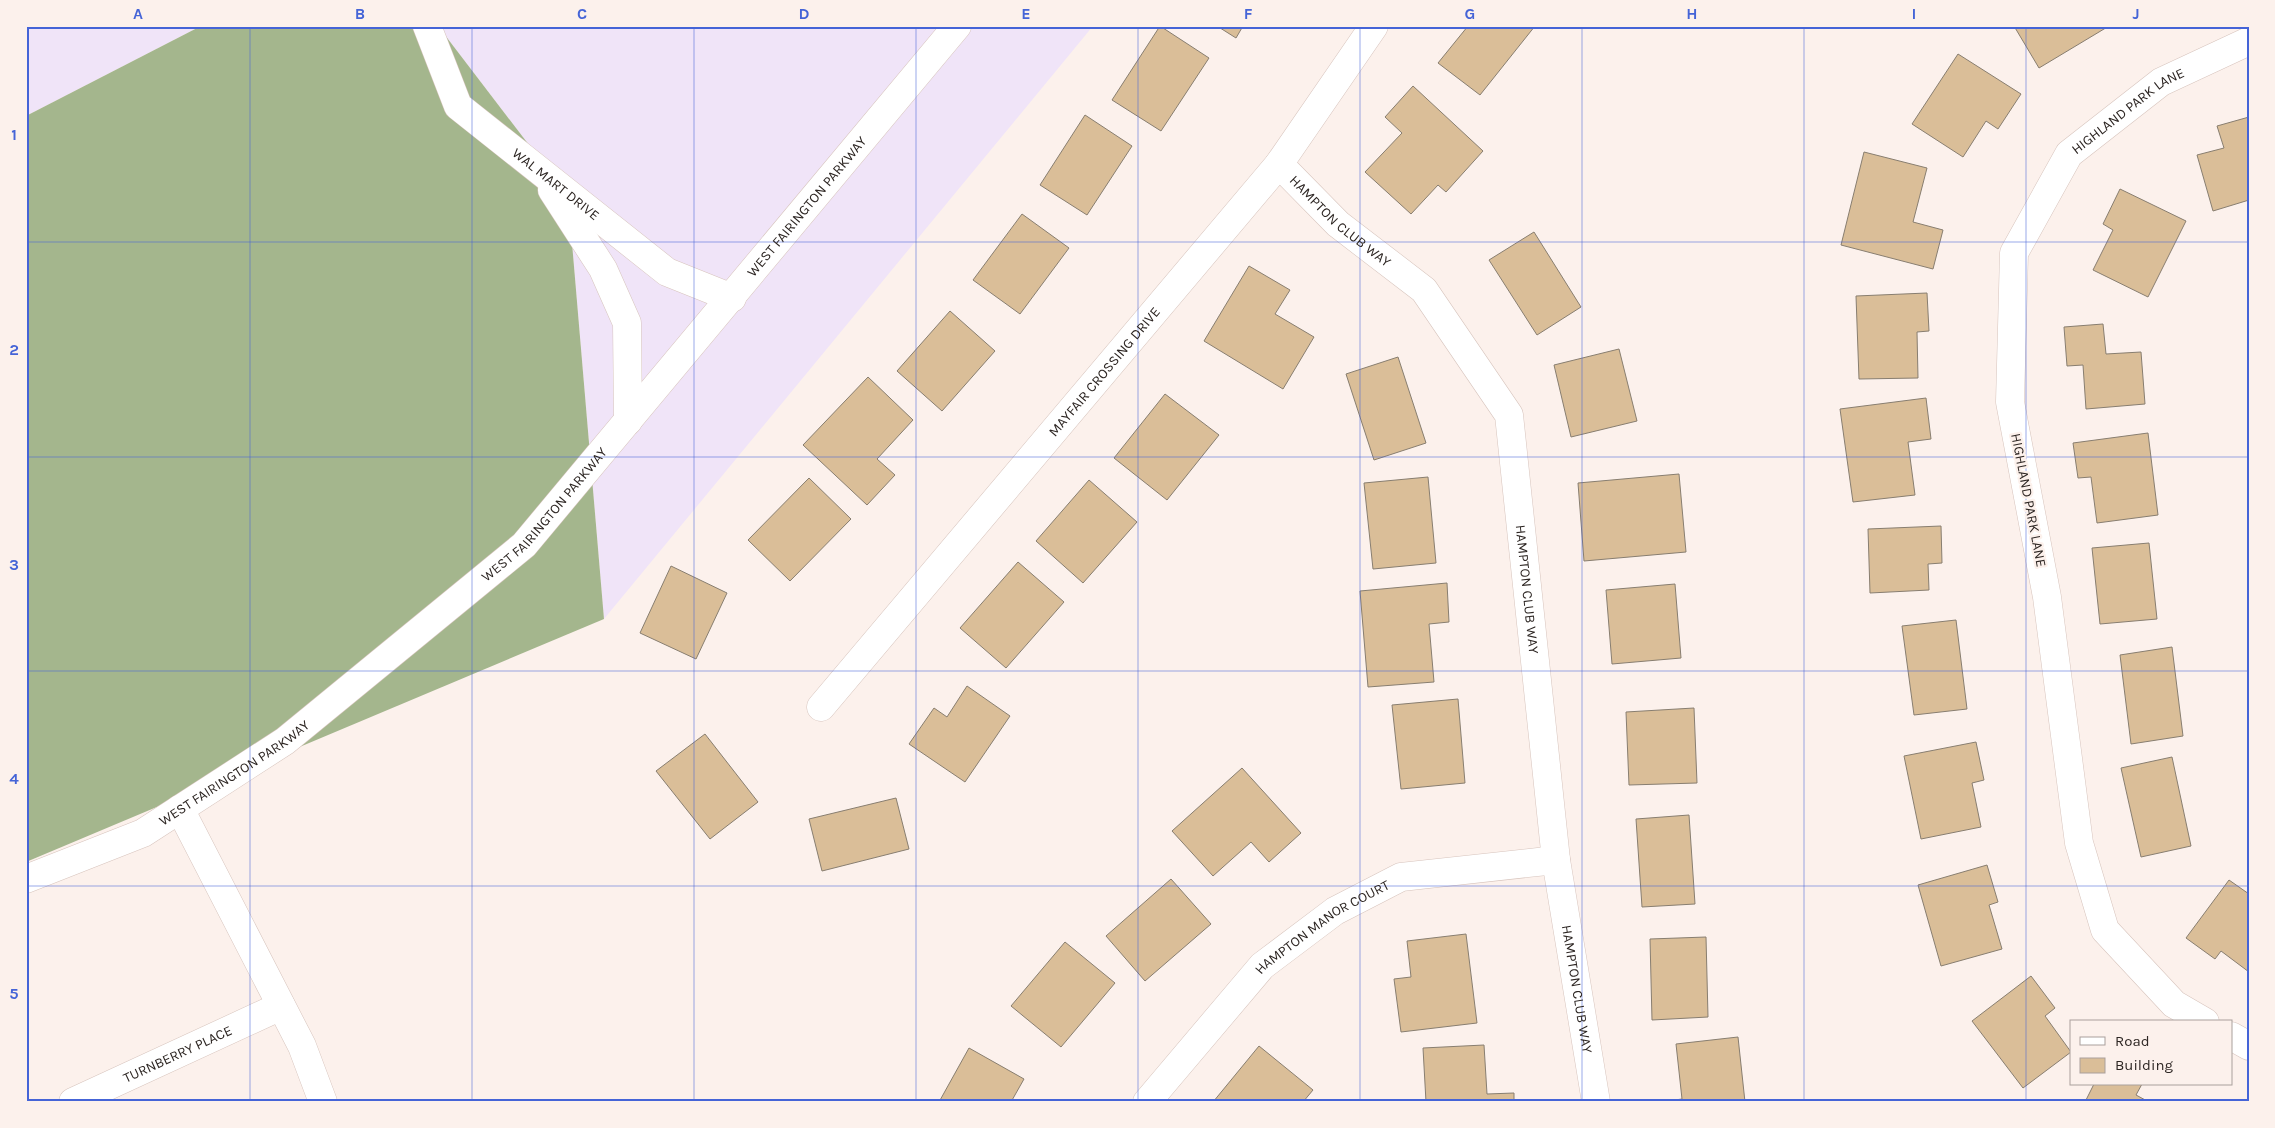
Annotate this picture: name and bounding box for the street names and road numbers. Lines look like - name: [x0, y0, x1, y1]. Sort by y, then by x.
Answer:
- street label: HIGHLAND PARK LANE: [2068, 64, 2187, 158]
- street label: WEST FAIRINGTON PARKWAY: [743, 133, 871, 280]
- street label: WAL MART DRIVE: [509, 145, 603, 224]
- street label: HAMPTON CLUB WAY: [1286, 172, 1394, 271]
- street label: MAYFAIR CROSSING DRIVE: [1045, 304, 1164, 440]
- street label: HIGHLAND PARK LANE: [2007, 432, 2050, 569]
- street label: WEST FAIRINGTON PARKWAY: [478, 444, 611, 585]
- street label: HAMPTON CLUB WAY: [1512, 524, 1542, 655]
- street label: WEST FAIRINGTON PARKWAY: [156, 716, 313, 829]
- street label: HAMPTON MANOR COURT: [1251, 876, 1392, 978]
- street label: HAMPTON CLUB WAY: [1558, 924, 1596, 1055]
- street label: TURNBERRY PLACE: [121, 1022, 235, 1087]

